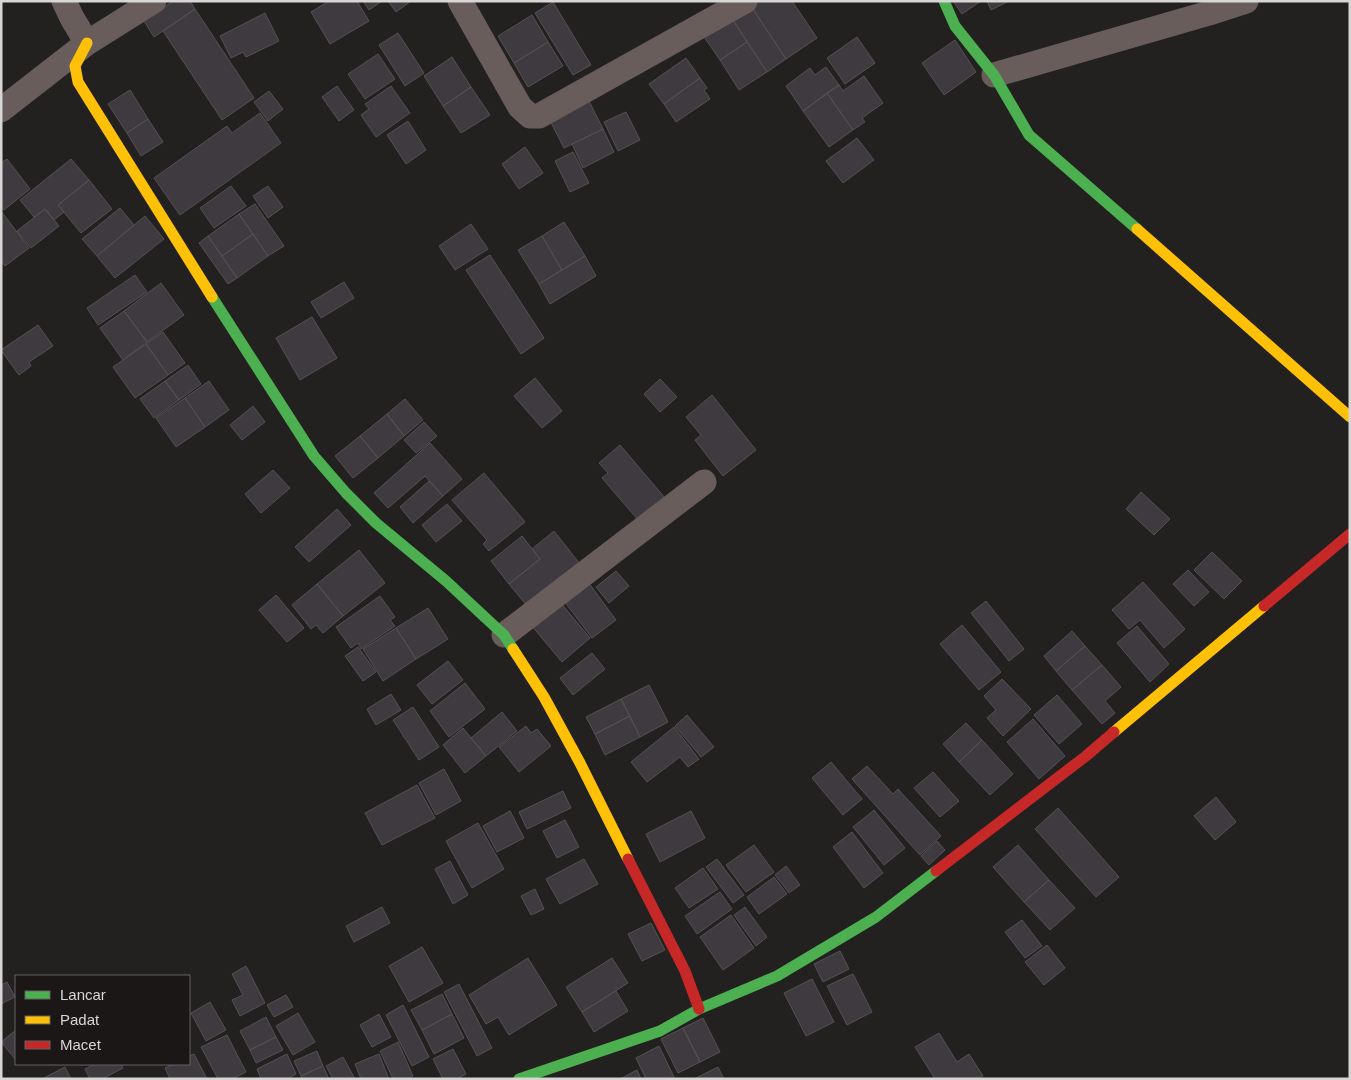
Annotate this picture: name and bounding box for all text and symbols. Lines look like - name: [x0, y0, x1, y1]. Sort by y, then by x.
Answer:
- legend: [15, 975, 190, 1065]
- text: Lancar: [60, 986, 106, 1003]
- text: Padat: [60, 1011, 100, 1028]
- text: Macet: [60, 1036, 102, 1053]

